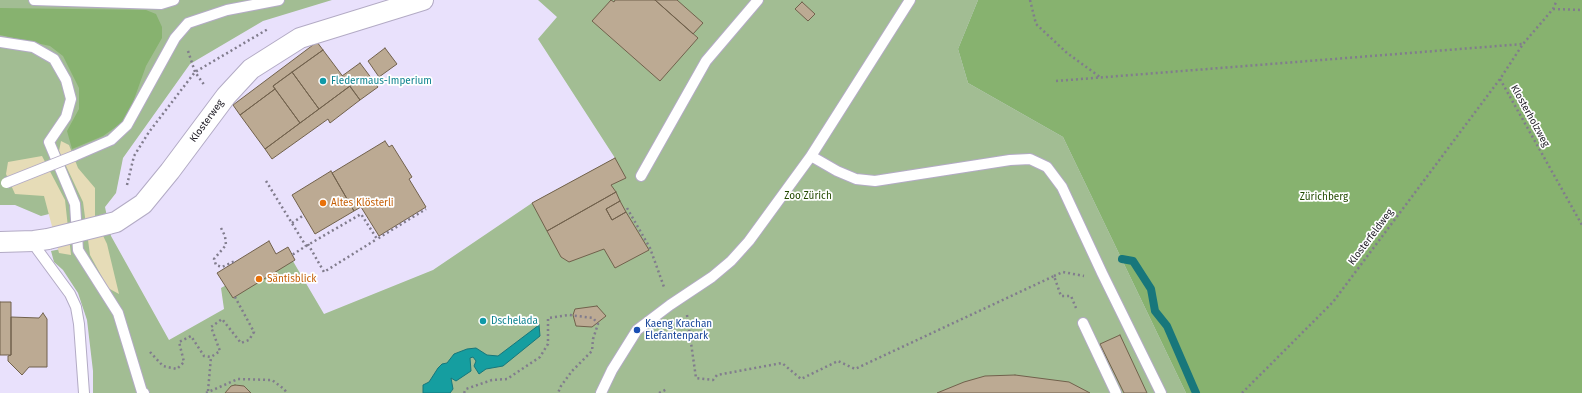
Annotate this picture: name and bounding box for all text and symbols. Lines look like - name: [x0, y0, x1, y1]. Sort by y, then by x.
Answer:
- place label: Fledermaus-Imperium: [331, 75, 432, 87]
- marker: Fledermaus-Imperium: [318, 76, 328, 86]
- street label: Klosterholzweg: [1508, 83, 1552, 149]
- street label: Klosterweg: [187, 97, 227, 145]
- park label: Zoo Zürich: [784, 190, 832, 202]
- park label: Zürichberg: [1300, 191, 1348, 203]
- place label: Altes Klösterli: [331, 197, 394, 209]
- marker: Altes Klösterli: [318, 198, 328, 208]
- street label: Klosterfeldweg: [1346, 206, 1396, 268]
- place label: Säntisblick: [267, 273, 316, 285]
- marker: Säntisblick: [254, 274, 264, 284]
- place label: Dschelada: [491, 315, 538, 327]
- marker: Dschelada: [478, 316, 488, 326]
- place label: Kaeng Krachan Elefantenpark: [645, 318, 712, 342]
- marker: Kaeng Krachan Elefantenpark: [632, 325, 642, 335]

